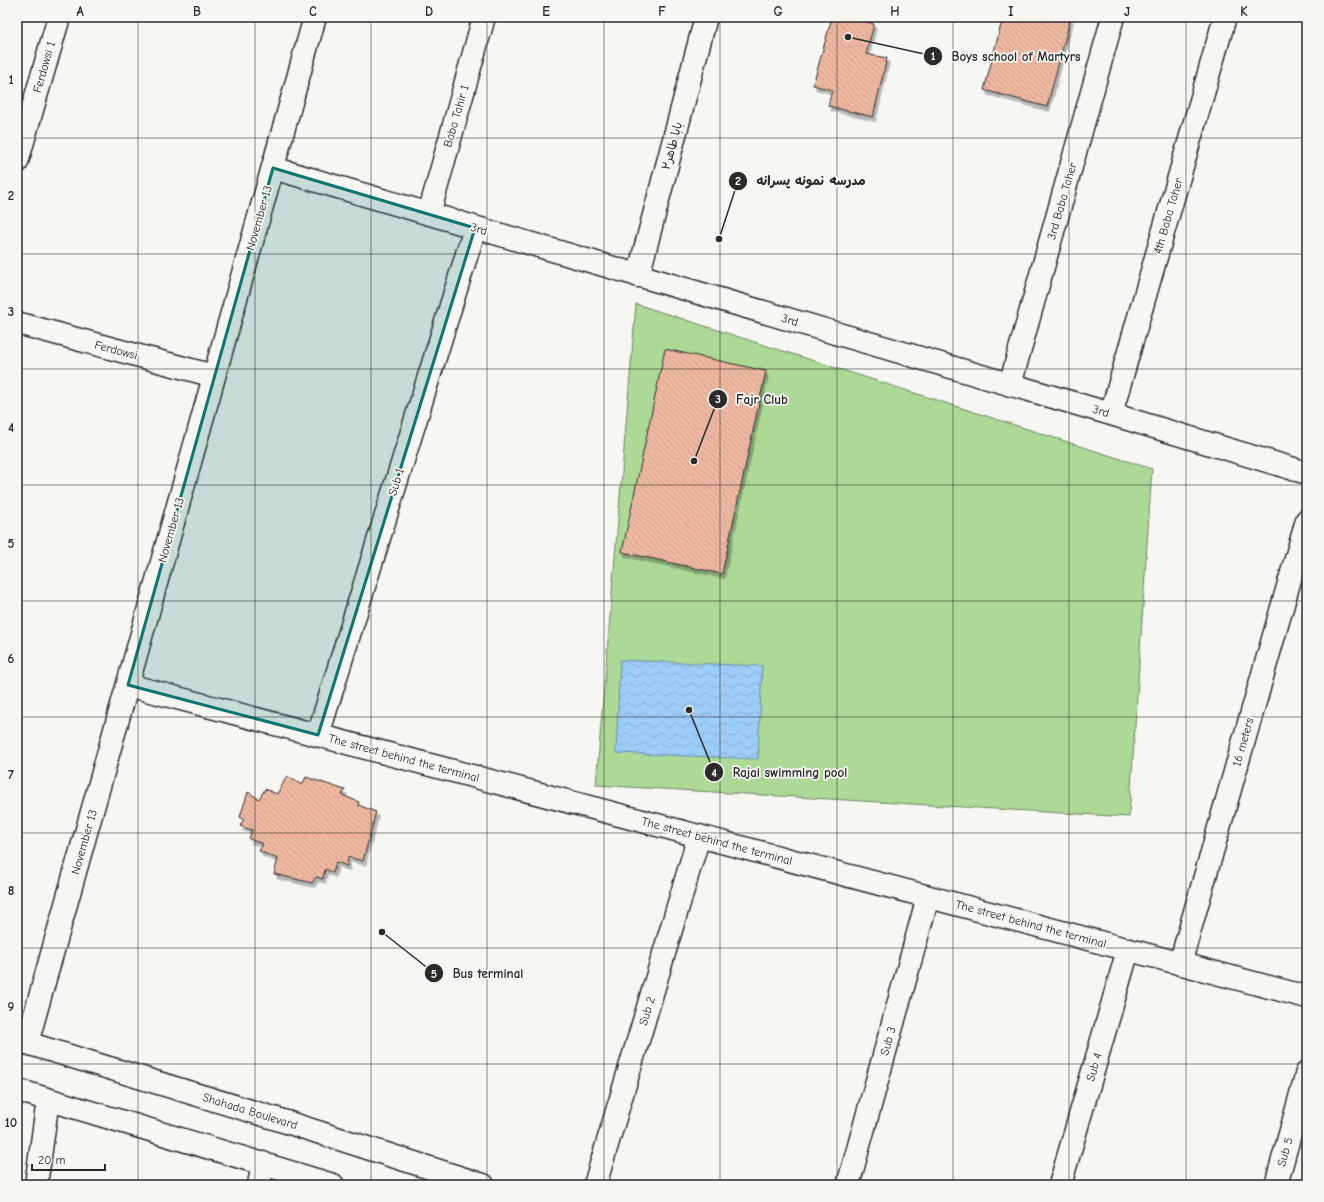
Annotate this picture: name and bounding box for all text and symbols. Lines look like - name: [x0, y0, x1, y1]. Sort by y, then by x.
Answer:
- text: A: [76, 4, 84, 19]
- text: B: [193, 4, 201, 19]
- text: C: [309, 4, 317, 19]
- text: D: [425, 4, 433, 19]
- text: E: [542, 4, 550, 19]
- text: F: [658, 4, 666, 19]
- text: G: [773, 4, 783, 19]
- text: H: [890, 4, 900, 19]
- text: I: [1008, 4, 1014, 19]
- text: J: [1124, 4, 1130, 19]
- text: K: [1240, 4, 1248, 19]
- street label: Ferdowsi 1: [30, 39, 58, 94]
- callout: Boys school of Martyrs: [923, 44, 1088, 69]
- text: 1: [931, 49, 936, 63]
- text: Boys school of Martyrs: [951, 49, 1081, 64]
- text: 1: [8, 72, 14, 87]
- street label: Baba Tahir 1: [440, 83, 472, 149]
- street label: بابا طاهر۲: [659, 120, 686, 172]
- street label: 3rd Baba Taher: [1044, 161, 1080, 241]
- callout: مدرسه نمونه پسرانه: [728, 168, 874, 193]
- text: مدرسه نمونه پسرانه: [756, 173, 866, 189]
- text: 2: [735, 174, 741, 188]
- street label: 4th Baba Taher: [1150, 176, 1186, 256]
- street label: November 13: [243, 184, 275, 252]
- text: 2: [8, 188, 14, 203]
- street label: 3rd: [469, 220, 489, 238]
- text: 3: [8, 304, 14, 319]
- street label: 3rd: [780, 311, 800, 329]
- street label: Ferdowsi: [93, 338, 139, 362]
- callout: Fajr Club: [708, 387, 796, 412]
- text: 3: [715, 392, 721, 406]
- text: Fajr Club: [736, 392, 788, 407]
- street label: 3rd: [1091, 402, 1111, 420]
- text: 4: [8, 420, 14, 435]
- street label: Sub 1: [385, 466, 407, 497]
- street label: November 13: [155, 496, 187, 564]
- text: 5: [8, 536, 15, 551]
- text: 6: [8, 651, 15, 666]
- street label: 16 meters: [1229, 716, 1257, 768]
- street label: The street behind the terminal: [327, 731, 481, 785]
- callout: Rajai swimming pool: [704, 760, 855, 785]
- text: Rajai swimming pool: [733, 765, 847, 780]
- text: 4: [711, 766, 717, 780]
- text: 7: [8, 767, 14, 782]
- street label: November 13: [68, 808, 100, 876]
- street label: The street behind the terminal: [640, 814, 794, 868]
- text: 8: [8, 883, 14, 898]
- street label: The street behind the terminal: [954, 897, 1108, 951]
- callout: Bus terminal: [424, 961, 531, 986]
- text: Bus terminal: [453, 966, 523, 981]
- text: 5: [431, 967, 437, 981]
- street label: Sub 2: [636, 995, 658, 1027]
- text: 9: [8, 999, 15, 1014]
- street label: Sub 3: [877, 1025, 899, 1057]
- street label: Sub 4: [1083, 1051, 1105, 1083]
- street label: Shahada Boulevard: [201, 1090, 299, 1132]
- text: 10: [5, 1115, 17, 1130]
- street label: Sub 5: [1274, 1136, 1296, 1168]
- scale bar: [32, 1146, 105, 1172]
- text: 20 m: [38, 1153, 66, 1167]

